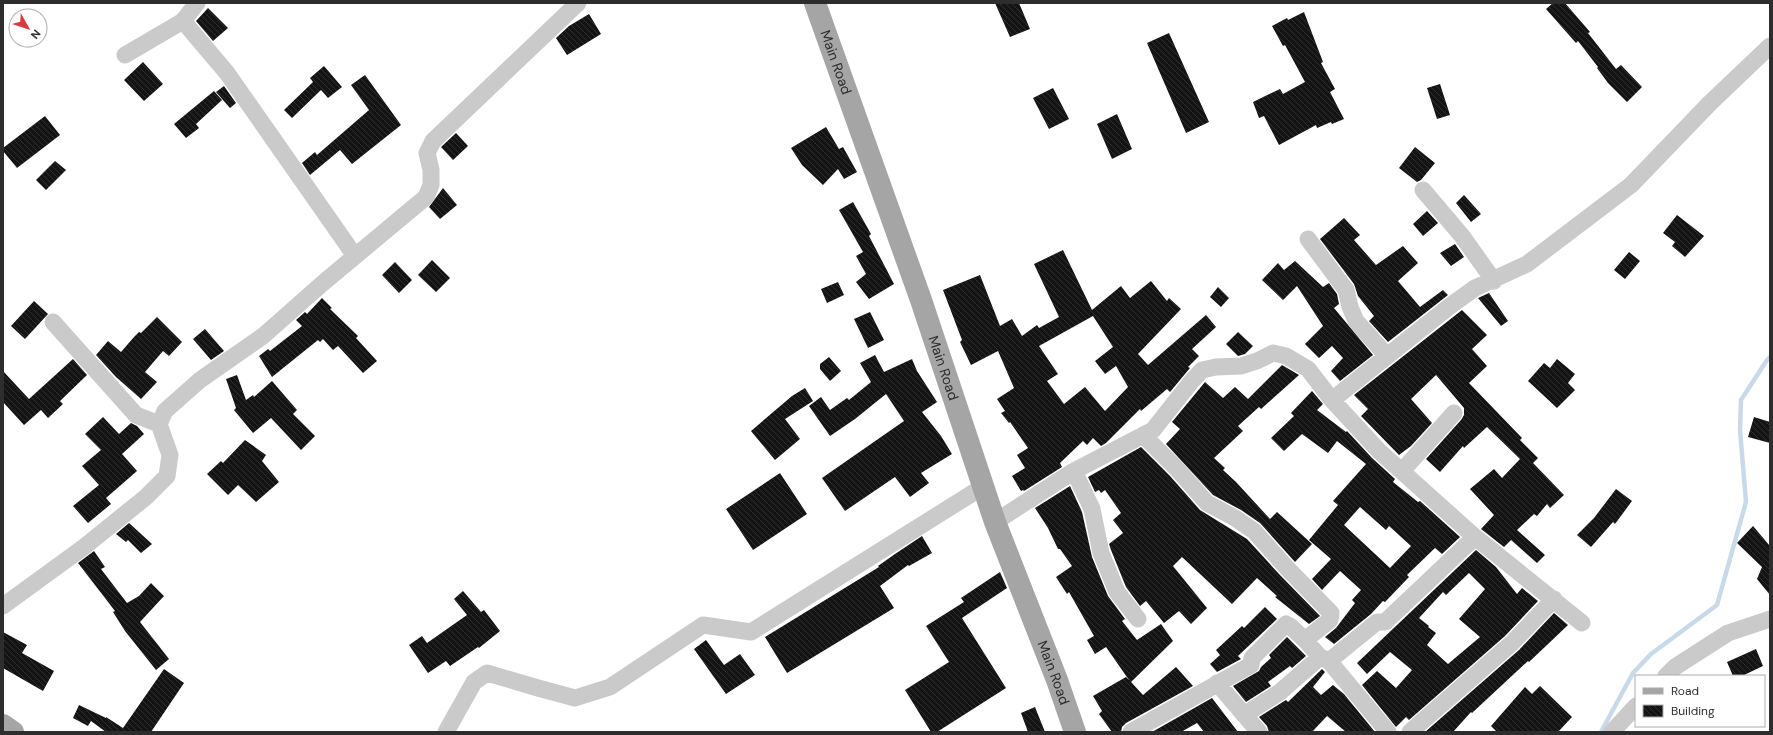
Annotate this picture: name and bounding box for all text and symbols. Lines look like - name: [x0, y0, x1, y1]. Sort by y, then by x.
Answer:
- north arrow: [8, 8, 48, 48]
- text: N: [28, 27, 44, 42]
- street label: Main Road: [816, 28, 856, 97]
- street label: Main Road: [924, 333, 963, 403]
- street label: Main Road: [1033, 638, 1074, 707]
- legend: [1635, 675, 1765, 727]
- text: Road: [1671, 683, 1699, 699]
- text: Building: [1671, 703, 1715, 719]

